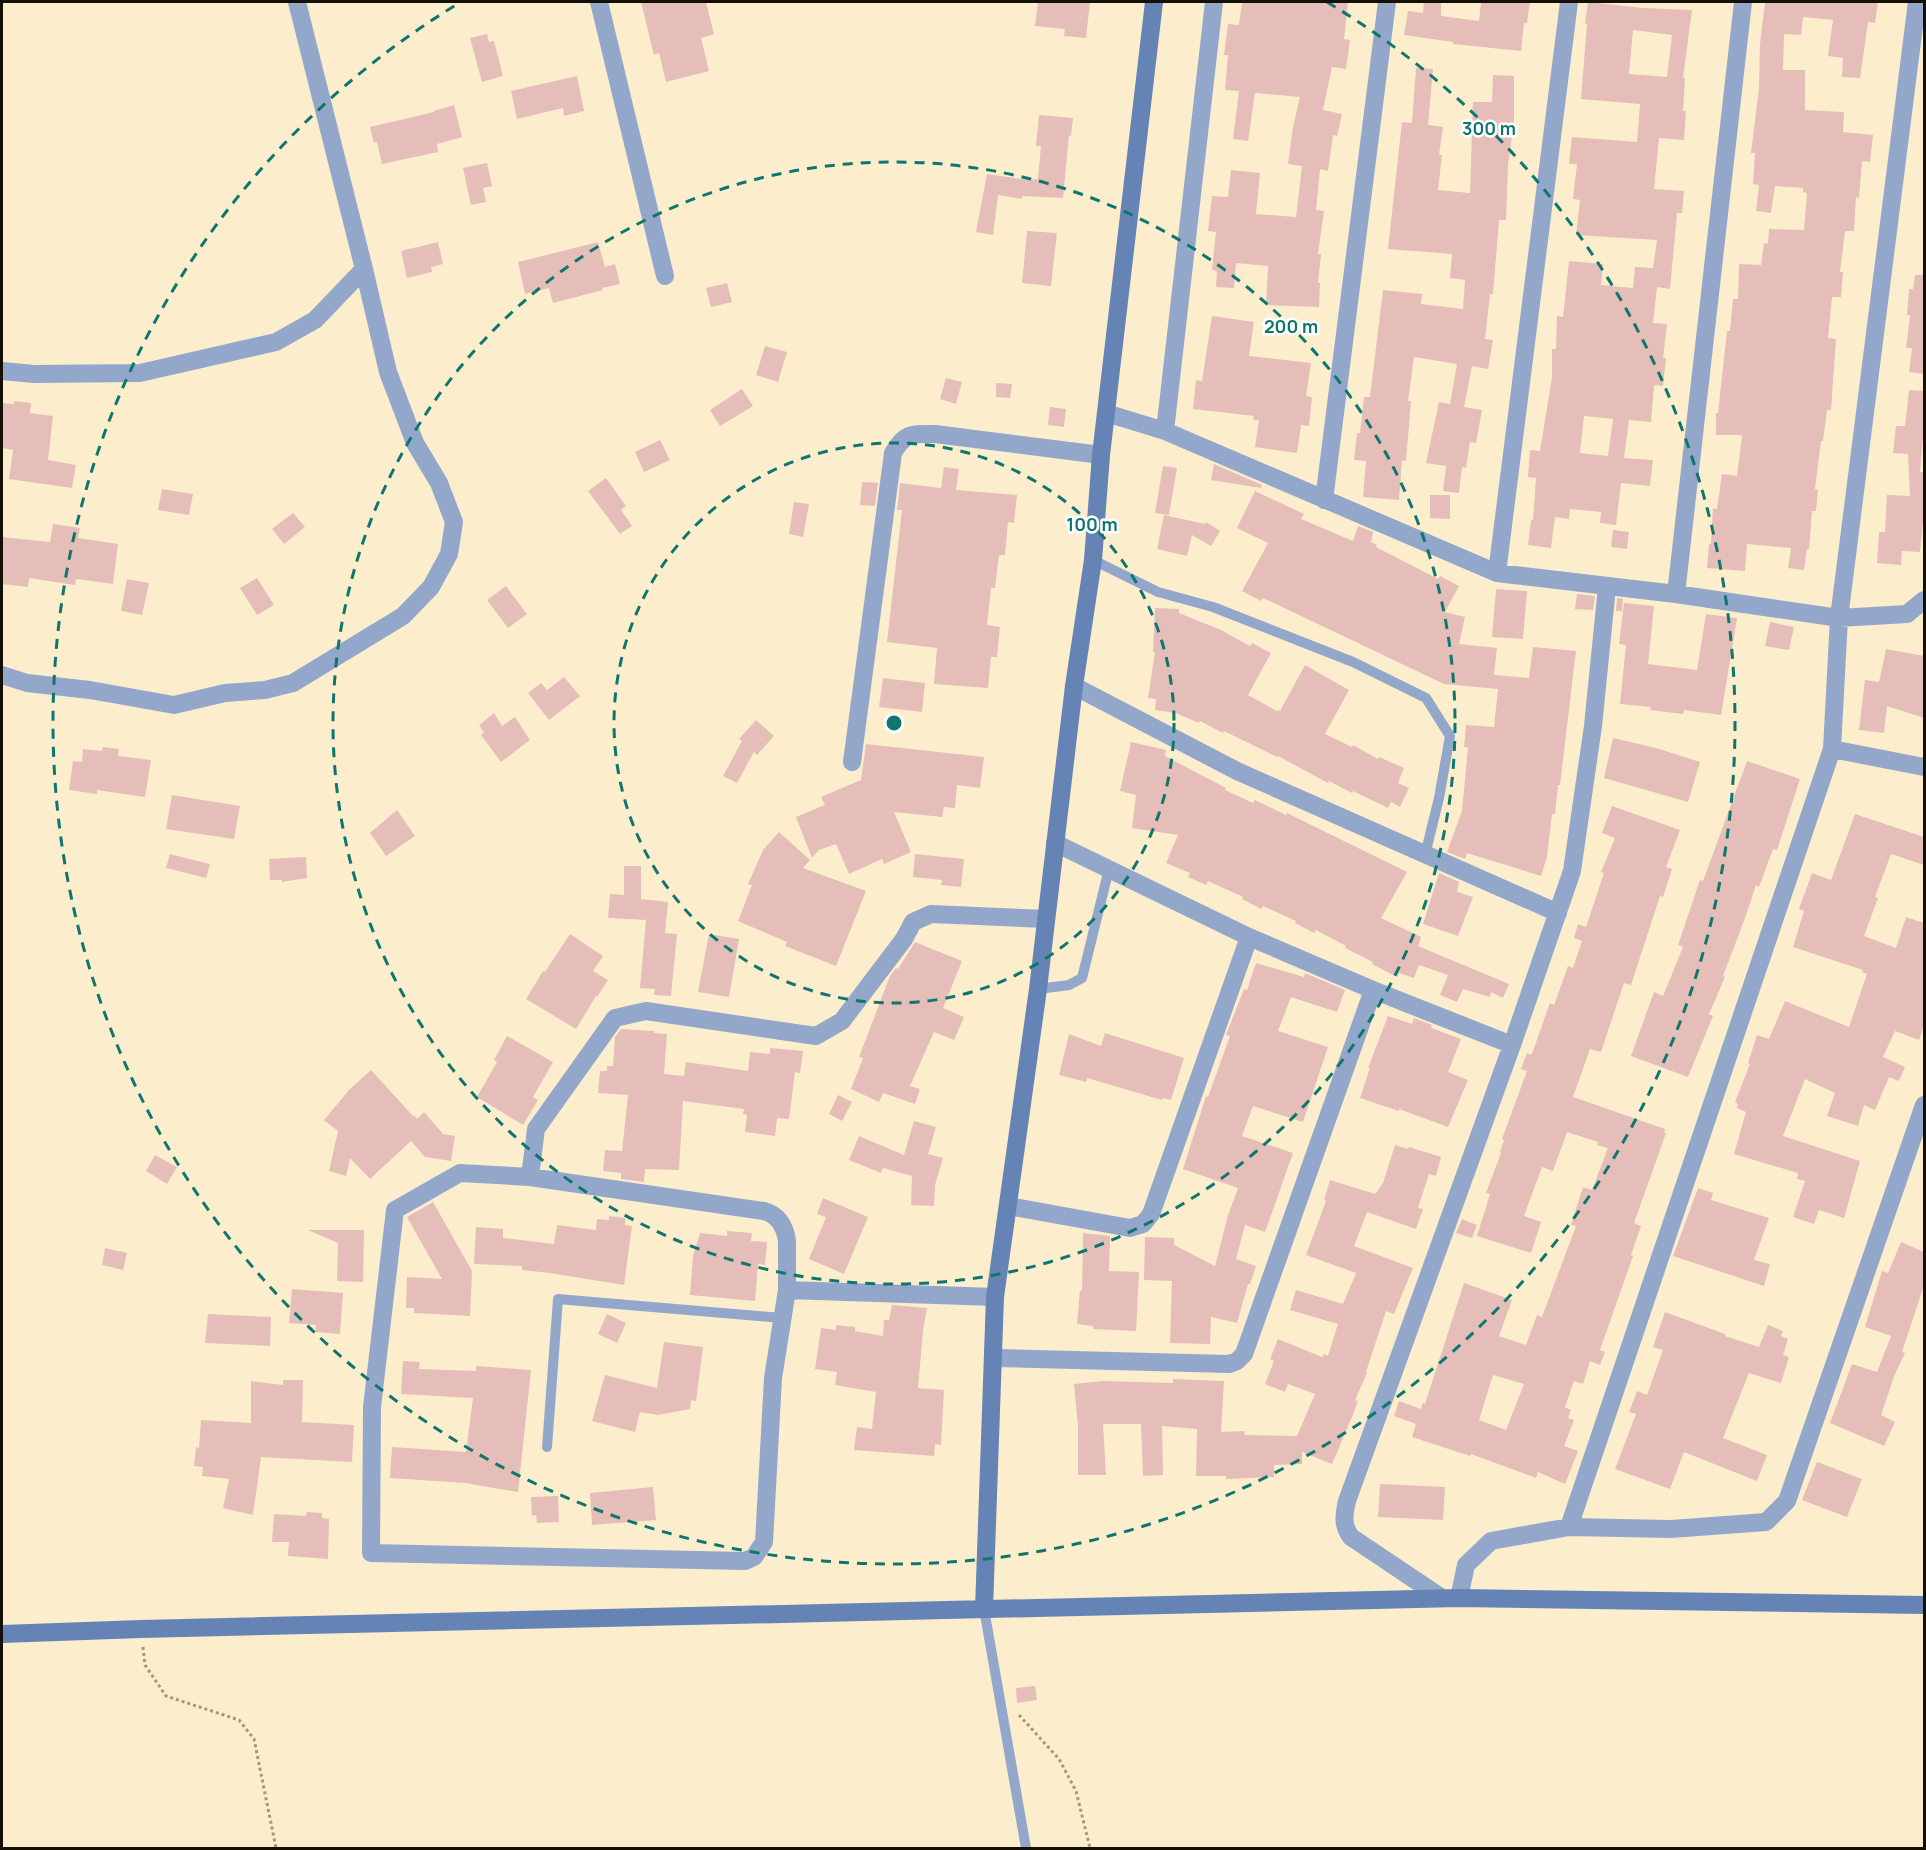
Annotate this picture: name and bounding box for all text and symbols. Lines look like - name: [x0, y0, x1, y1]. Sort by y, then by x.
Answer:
- text: 300 m: [1462, 116, 1516, 140]
- text: 200 m: [1264, 314, 1318, 338]
- text: 100 m: [1066, 512, 1118, 536]
- centre of rings: [884, 713, 904, 733]

